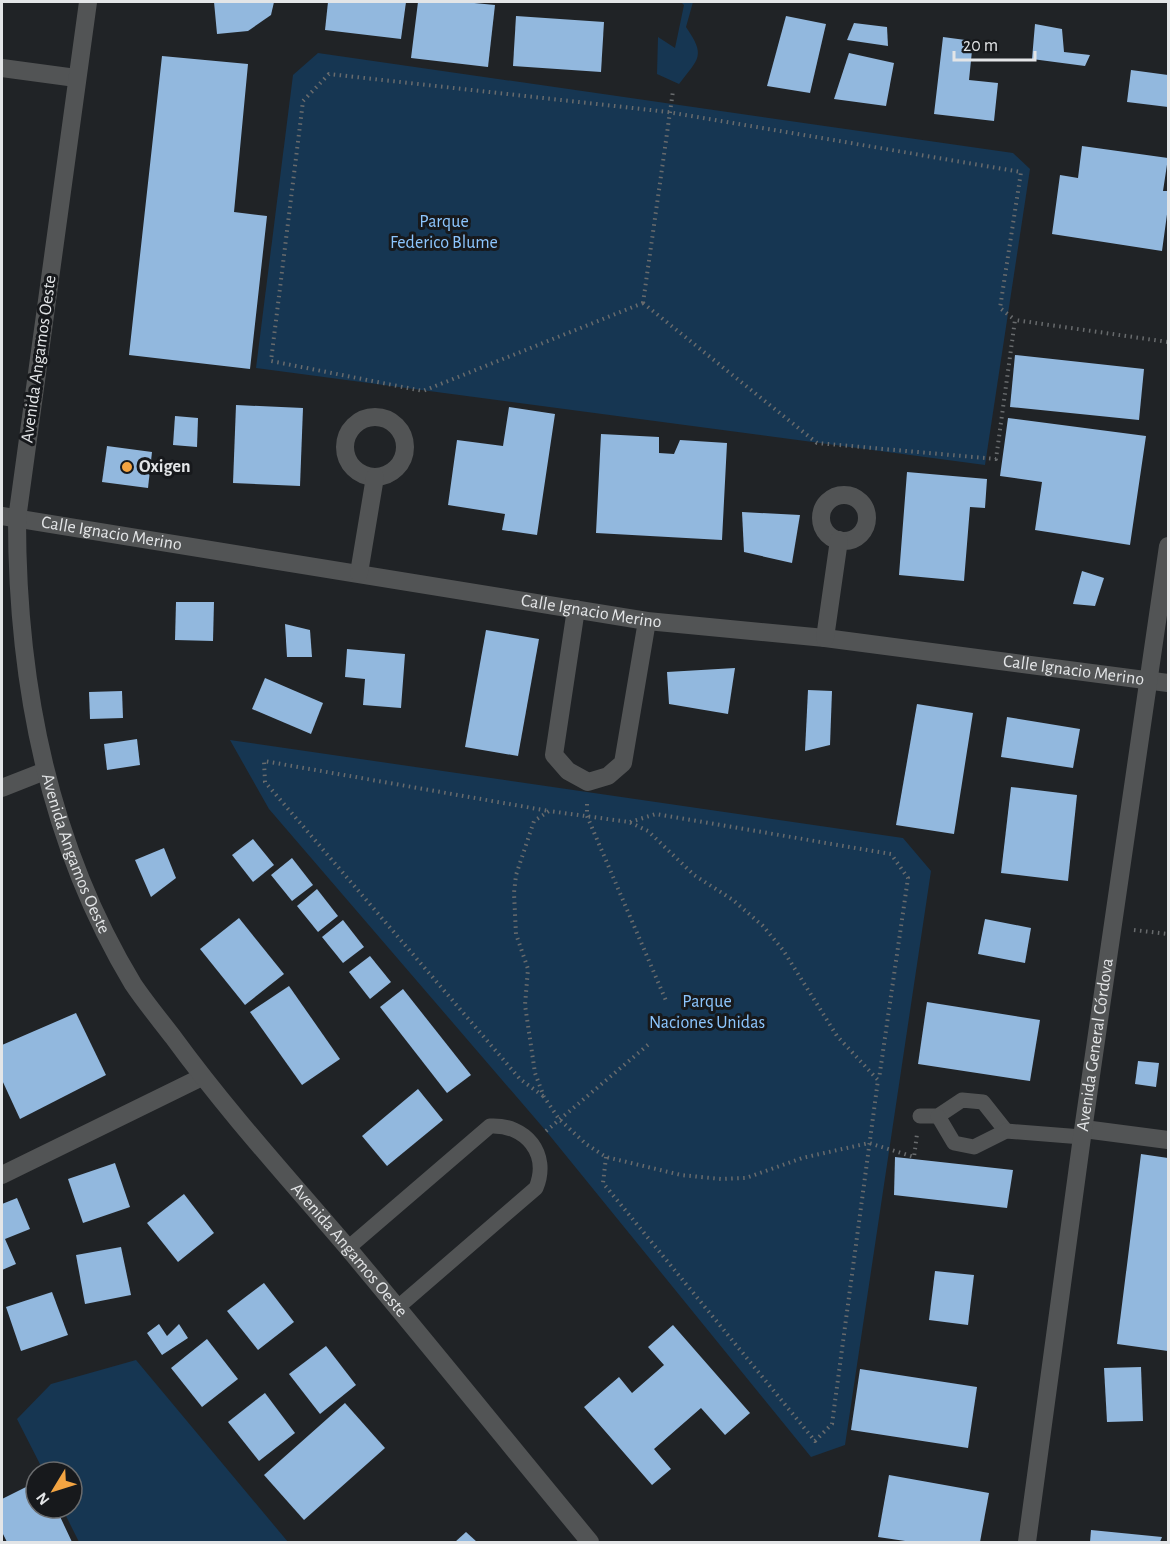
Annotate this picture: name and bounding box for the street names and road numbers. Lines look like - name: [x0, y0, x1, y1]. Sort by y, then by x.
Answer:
- street label: Avenida Angamos Oeste: [18, 274, 60, 444]
- street label: Calle Ignacio Merino: [40, 514, 183, 554]
- street label: Calle Ignacio Merino: [520, 592, 663, 631]
- street label: Calle Ignacio Merino: [1002, 652, 1145, 689]
- street label: Avenida Angamos Oeste: [38, 772, 113, 937]
- street label: Avenida General Córdova: [1074, 957, 1117, 1133]
- street label: Avenida Angamos Oeste: [287, 1180, 410, 1321]

